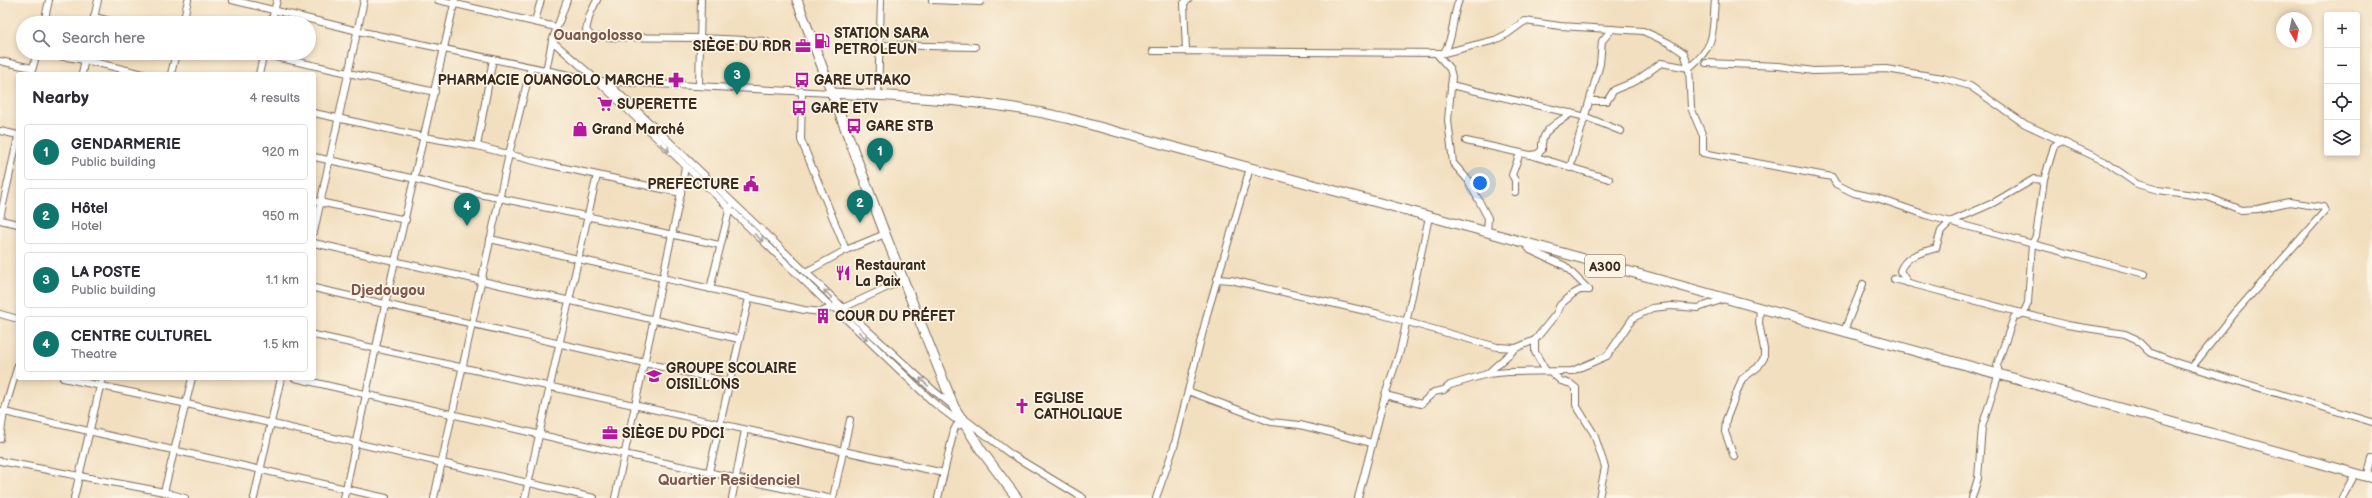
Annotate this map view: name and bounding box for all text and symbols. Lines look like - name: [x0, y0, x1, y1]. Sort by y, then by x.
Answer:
- north arrow: [2276, 12, 2312, 48]
- map controls: [2324, 12, 2360, 156]
- button: +: [2324, 12, 2360, 48]
- search box: [16, 16, 316, 60]
- place label: STATION SARA PETROLEUN: [834, 25, 929, 58]
- district label: Ouangolosso: [553, 26, 643, 45]
- icon: search: [30, 27, 52, 49]
- text: Search here: [62, 29, 145, 48]
- fuel station icon: STATION SARA PETROLEUN: [813, 32, 831, 50]
- place label: SIÈGE DU RDR: [693, 36, 791, 55]
- office icon: SIÈGE DU RDR: [794, 37, 812, 55]
- button: −: [2324, 48, 2360, 84]
- pin: 3: [724, 62, 750, 95]
- pharmacy icon: PHARMACIE OUANGOLO MARCHE: [667, 71, 685, 89]
- bus stop icon: GARE UTRAKO: [793, 71, 811, 89]
- place label: PHARMACIE OUANGOLO MARCHE: [438, 72, 664, 89]
- place label: GARE UTRAKO: [814, 72, 911, 89]
- button: locate: [2324, 84, 2360, 120]
- text: Nearby: [32, 88, 89, 108]
- text: 4 results: [250, 90, 300, 106]
- supermarket icon: SUPERETTE: [596, 95, 614, 113]
- place label: SUPERETTE: [617, 96, 697, 113]
- bus stop icon: GARE ETV: [790, 99, 808, 117]
- place label: GARE ETV: [811, 100, 878, 117]
- bus stop icon: GARE STB: [845, 117, 863, 135]
- place label: GARE STB: [866, 118, 934, 135]
- shop icon: Grand Marché: [571, 120, 589, 138]
- button: layers: [2324, 120, 2360, 156]
- place label: Grand Marché: [592, 121, 685, 138]
- text: GENDARMERIE: [71, 135, 181, 154]
- pin: 1: [867, 138, 893, 171]
- one-way arrow: [660, 143, 670, 153]
- text: 1: [43, 144, 49, 160]
- text: 920 m: [262, 144, 299, 160]
- text: Public building: [71, 154, 156, 170]
- your location: [1470, 173, 1490, 193]
- public building icon: PREFECTURE: [742, 175, 760, 193]
- place label: PREFECTURE: [647, 176, 739, 193]
- pin: 2: [847, 190, 873, 223]
- pin: 4: [454, 193, 480, 226]
- text: Hôtel: [71, 199, 108, 218]
- text: 2: [42, 208, 50, 224]
- text: 950 m: [262, 208, 299, 224]
- text: Hotel: [71, 218, 102, 234]
- one-way arrow: [754, 233, 764, 243]
- road number: A300: [1585, 255, 1625, 277]
- place label: Restaurant La Paix: [855, 257, 926, 290]
- text: LA POSTE: [71, 263, 140, 282]
- restaurant icon: Restaurant La Paix: [834, 264, 852, 282]
- text: 3: [42, 272, 50, 288]
- text: 1.1 km: [266, 272, 299, 288]
- district label: Djedougou: [351, 281, 425, 300]
- text: Public building: [71, 282, 156, 298]
- one-way arrow: [823, 289, 833, 299]
- place label: COUR DU PRÉFET: [835, 306, 955, 325]
- building icon: COUR DU PRÉFET: [814, 307, 832, 325]
- text: CENTRE CULTUREL: [71, 327, 212, 346]
- one-way arrow: [858, 331, 868, 340]
- text: 4: [42, 336, 50, 352]
- text: 1.5 km: [263, 336, 299, 352]
- text: Theatre: [71, 346, 117, 362]
- place label: GROUPE SCOLAIRE OISILLONS: [666, 360, 797, 393]
- school or university icon: GROUPE SCOLAIRE OISILLONS: [645, 367, 663, 385]
- one-way arrow: [919, 377, 929, 387]
- place label: EGLISE CATHOLIQUE: [1034, 390, 1122, 423]
- church icon: EGLISE CATHOLIQUE: [1013, 397, 1031, 415]
- place label: SIÈGE DU PDCI: [622, 423, 725, 442]
- office icon: SIÈGE DU PDCI: [601, 424, 619, 442]
- district label: Quartier Residenciel: [658, 471, 800, 490]

